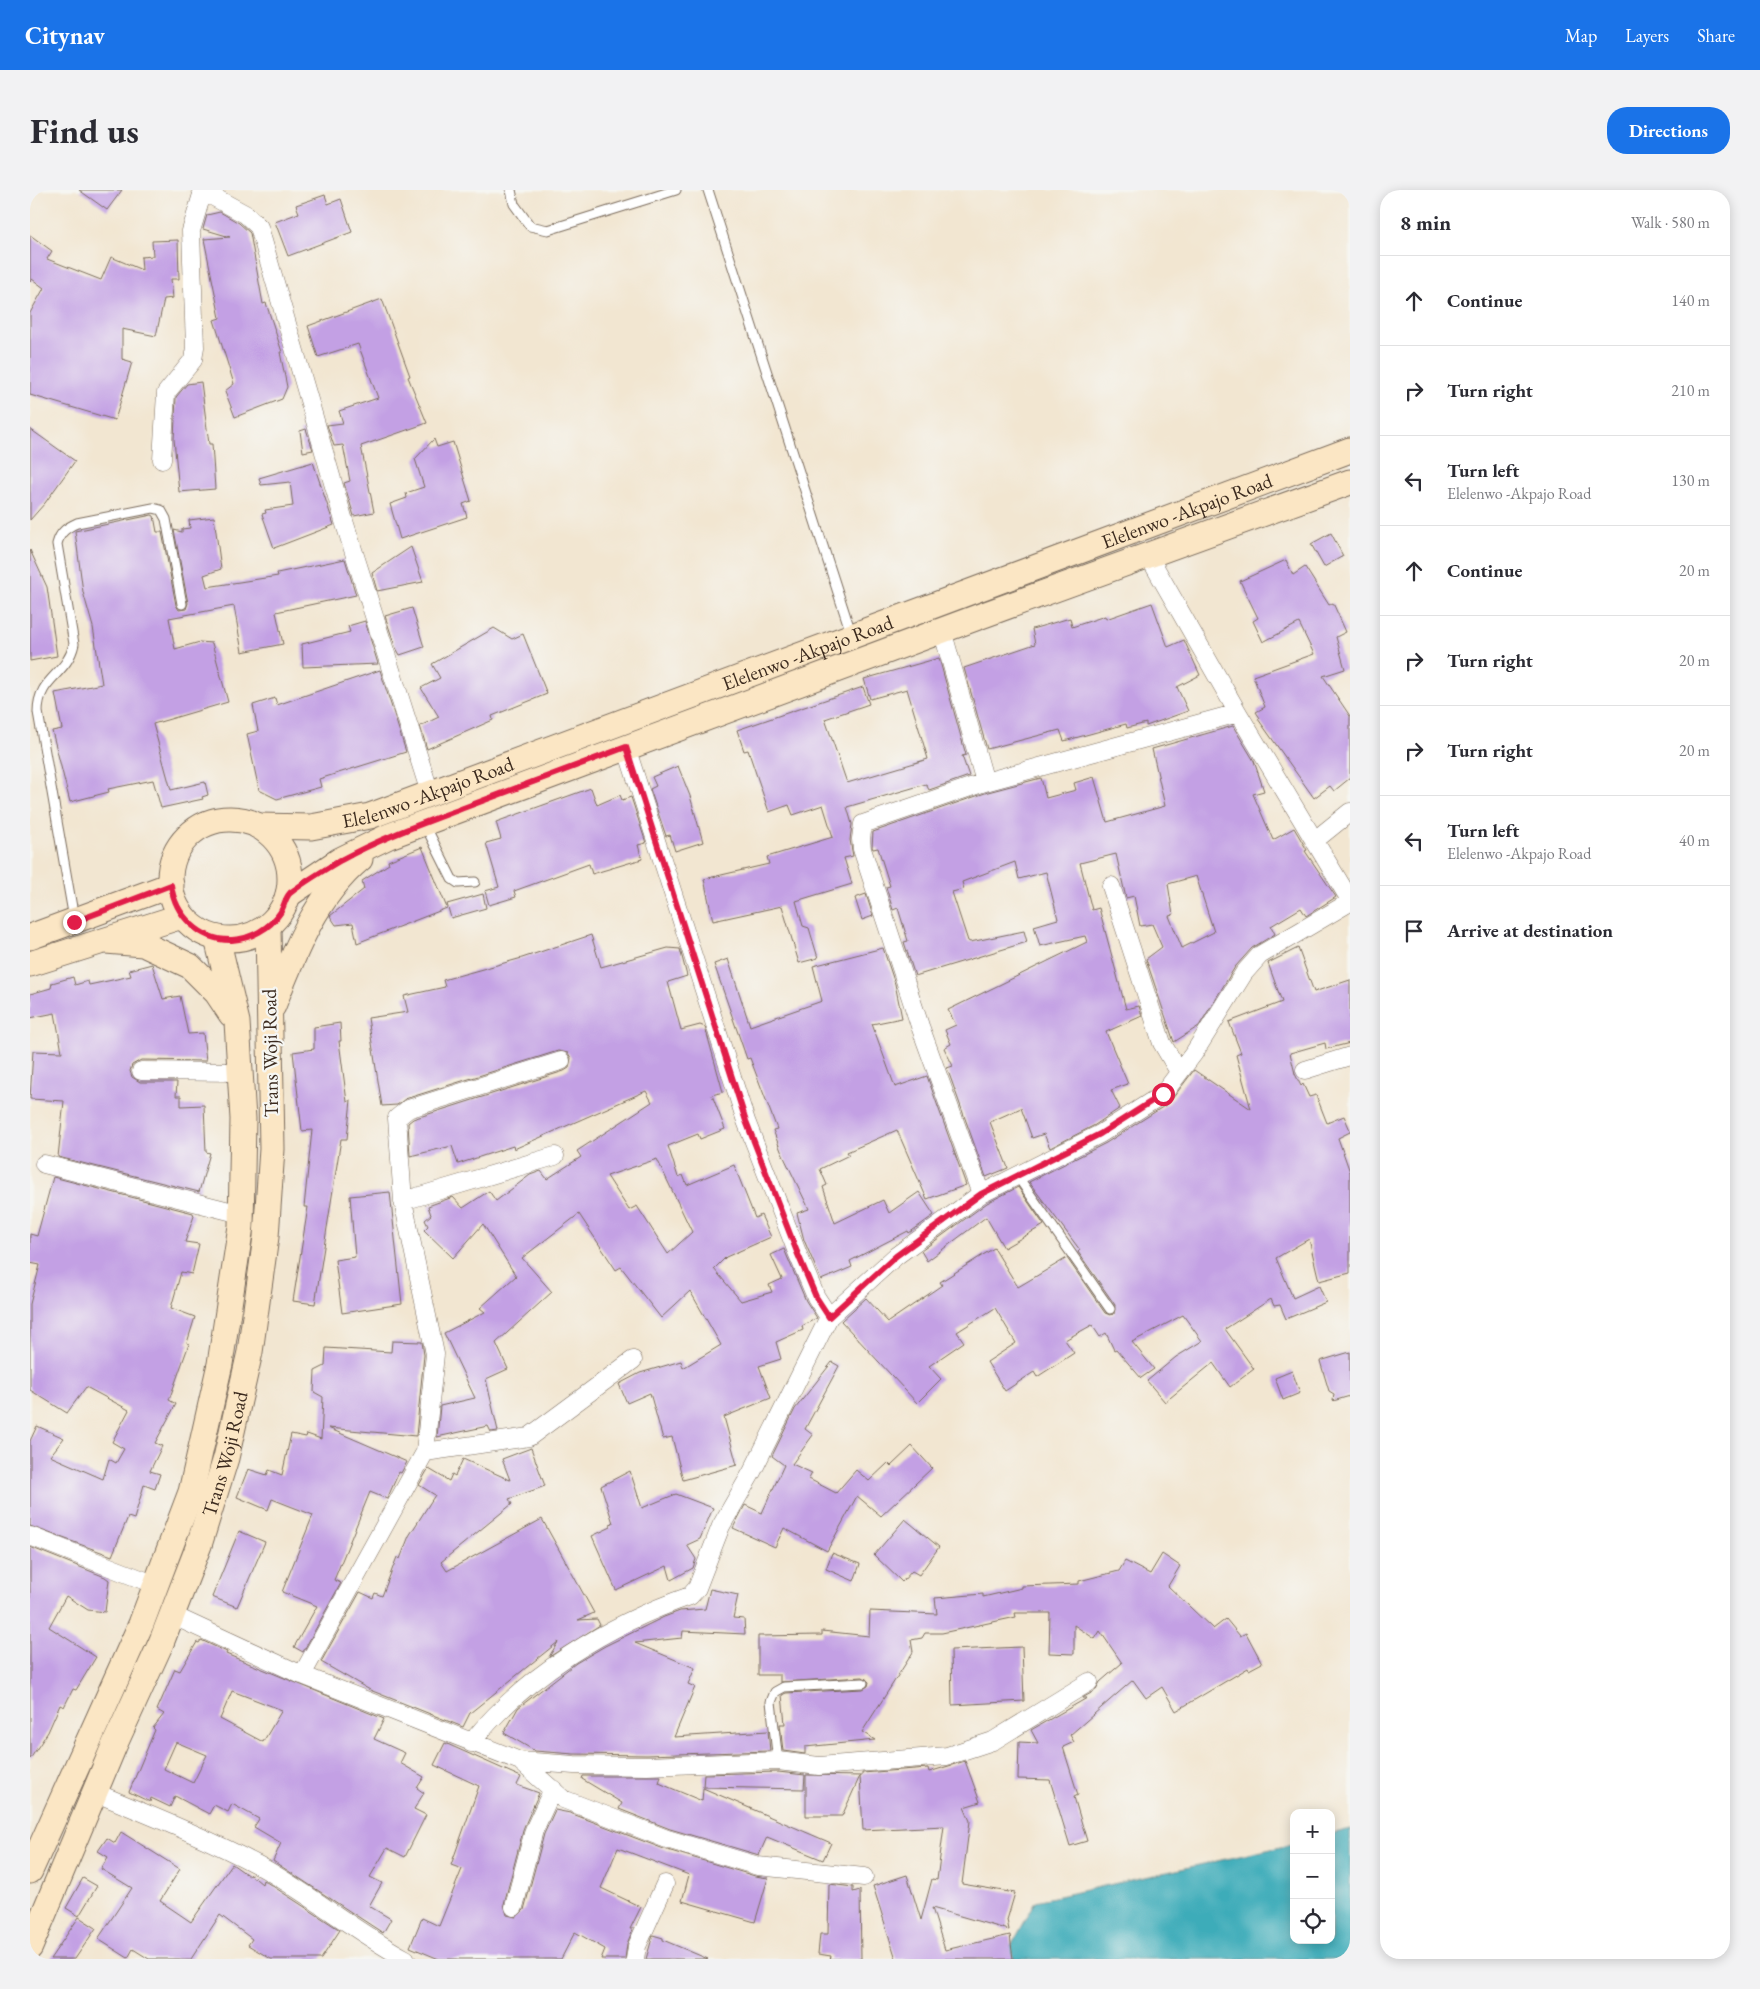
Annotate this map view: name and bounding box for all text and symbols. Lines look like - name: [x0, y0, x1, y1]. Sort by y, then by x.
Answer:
- text: Citynav: [25, 20, 105, 51]
- text: Map: [1565, 24, 1597, 47]
- text: Layers: [1625, 24, 1669, 47]
- text: Share: [1697, 24, 1735, 47]
- button: Directions: [1607, 107, 1730, 154]
- text: Find us: [30, 108, 139, 153]
- text: 8 min: [1400, 209, 1451, 236]
- text: Walk · 580 m: [1631, 212, 1710, 233]
- icon: ahead: [1400, 287, 1428, 315]
- text: Continue: [1447, 288, 1522, 313]
- text: 140 m: [1671, 290, 1710, 311]
- icon: right: [1400, 377, 1428, 405]
- text: Turn right: [1447, 378, 1533, 403]
- text: 210 m: [1671, 380, 1710, 401]
- text: Turn left: [1447, 458, 1519, 483]
- street label: Elelenwo -Akpajo Road: [1098, 467, 1277, 555]
- icon: left: [1400, 467, 1428, 495]
- text: 130 m: [1671, 470, 1710, 491]
- text: Elelenwo -Akpajo Road: [1447, 483, 1591, 504]
- icon: ahead: [1400, 557, 1428, 585]
- text: Continue: [1447, 558, 1522, 583]
- text: 20 m: [1679, 560, 1710, 581]
- street label: Elelenwo -Akpajo Road: [718, 609, 897, 696]
- icon: right: [1400, 647, 1428, 675]
- text: Turn right: [1447, 648, 1533, 673]
- text: 20 m: [1679, 650, 1710, 671]
- icon: right: [1400, 737, 1428, 765]
- text: Turn right: [1447, 738, 1533, 763]
- text: 20 m: [1679, 740, 1710, 761]
- street label: Elelenwo -Akpajo Road: [340, 750, 518, 834]
- text: Turn left: [1447, 818, 1519, 843]
- icon: left: [1400, 827, 1428, 855]
- text: 40 m: [1679, 830, 1710, 851]
- text: Elelenwo -Akpajo Road: [1447, 843, 1591, 864]
- route end: [63, 911, 86, 934]
- icon: arrive: [1400, 917, 1428, 945]
- text: Arrive at destination: [1447, 918, 1613, 943]
- street label: Trans Woji Road: [256, 988, 284, 1118]
- route start: [1152, 1083, 1175, 1106]
- street label: Trans Woji Road: [196, 1388, 254, 1520]
- map controls: [1290, 1809, 1335, 1944]
- button: +: [1290, 1809, 1335, 1854]
- button: −: [1290, 1854, 1335, 1899]
- button: locate: [1290, 1899, 1335, 1944]

